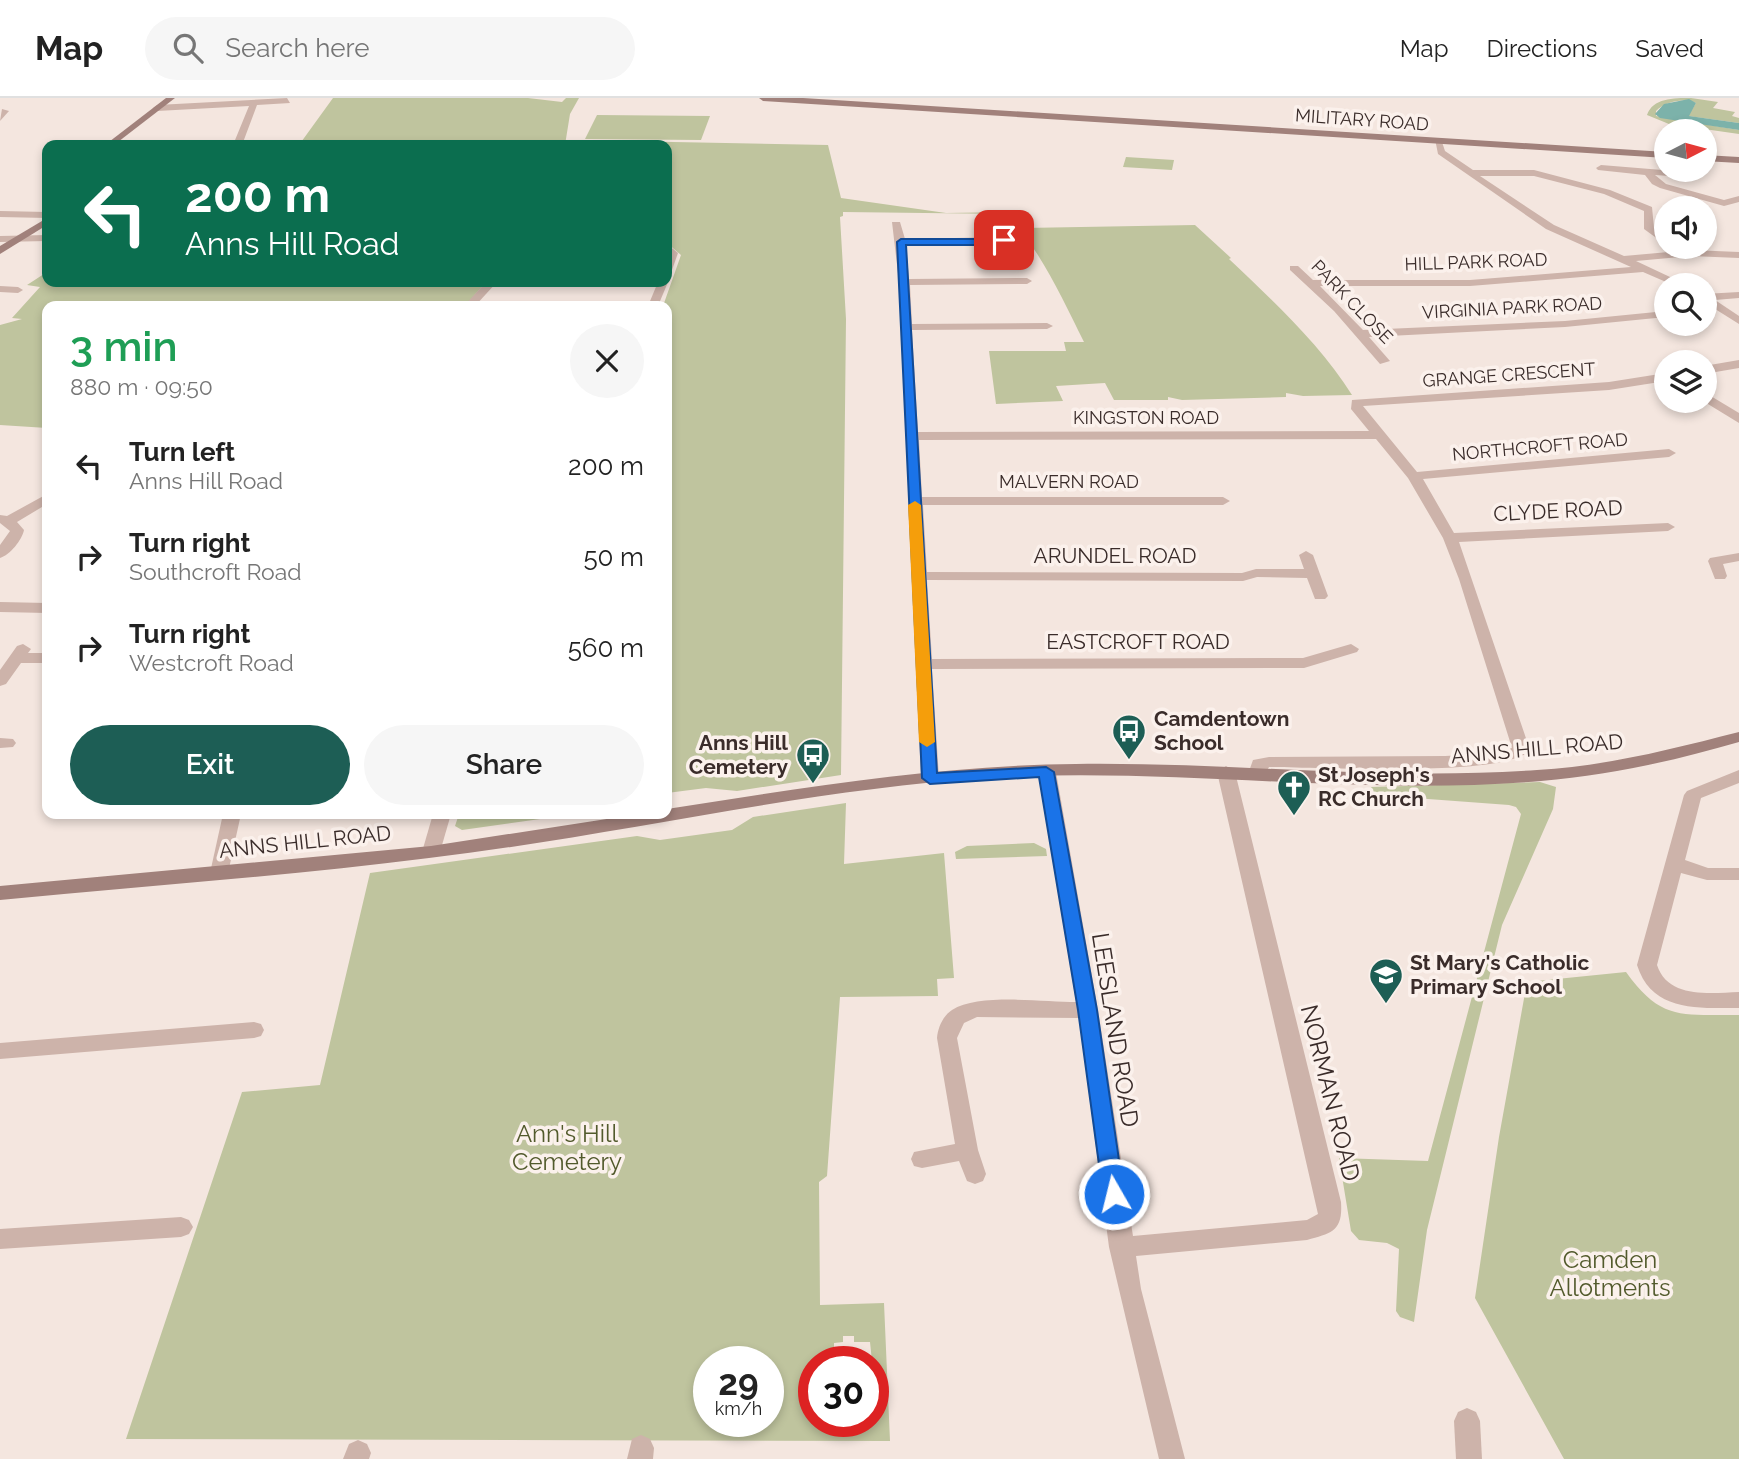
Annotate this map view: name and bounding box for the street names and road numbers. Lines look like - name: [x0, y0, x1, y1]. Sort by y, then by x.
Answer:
- street label: MILITARY ROAD: [1295, 104, 1430, 135]
- street label: HILL PARK ROAD: [1404, 249, 1548, 274]
- street label: PARK CLOSE: [1307, 256, 1397, 348]
- street label: VIRGINIA PARK ROAD: [1421, 292, 1603, 323]
- street label: GRANGE CRESCENT: [1422, 358, 1596, 391]
- street label: KINGSTON ROAD: [1073, 407, 1219, 428]
- street label: NORTHCROFT ROAD: [1451, 428, 1629, 465]
- street label: MALVERN ROAD: [999, 471, 1139, 492]
- street label: CLYDE ROAD: [1493, 495, 1623, 526]
- street label: ARUNDEL ROAD: [1034, 543, 1196, 568]
- street label: EASTCROFT ROAD: [1046, 629, 1230, 654]
- street label: ANNS HILL ROAD: [1450, 729, 1624, 768]
- street label: ANNS HILL ROAD: [218, 820, 392, 863]
- street label: LEESLAND ROAD: [1086, 931, 1145, 1129]
- street label: NORMAN ROAD: [1295, 1002, 1366, 1184]

